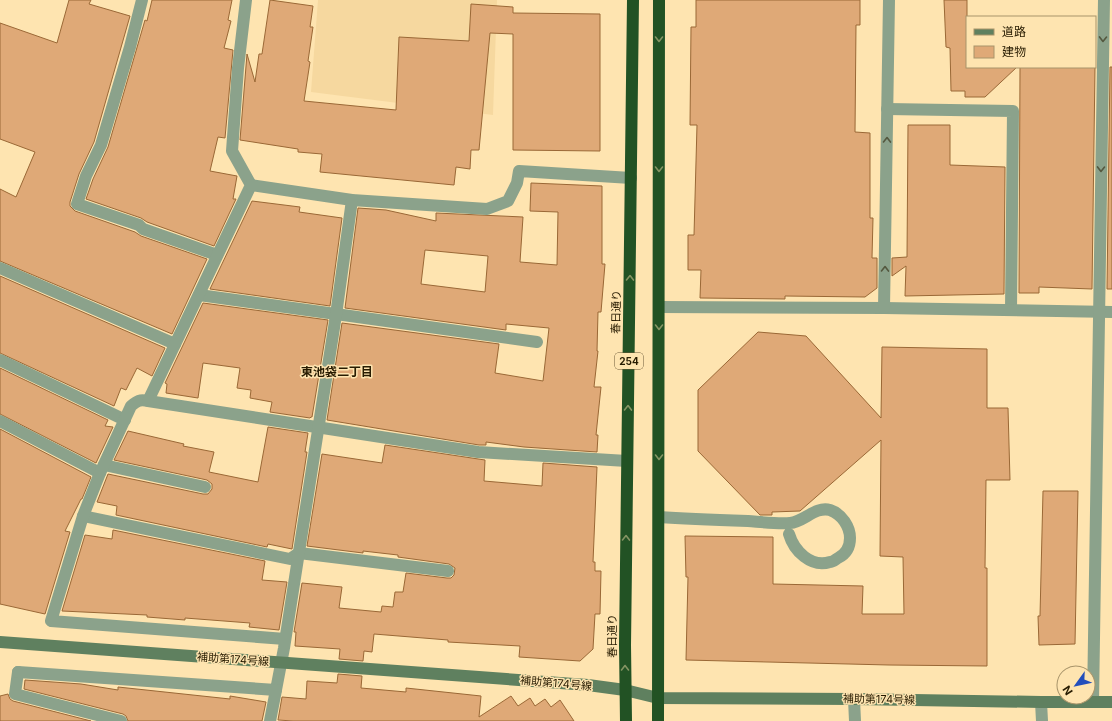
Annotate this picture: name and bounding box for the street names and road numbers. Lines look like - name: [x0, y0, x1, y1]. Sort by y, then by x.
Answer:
- street label: 春日通り: [609, 290, 623, 334]
- road number: 254: [615, 353, 643, 369]
- street label: 春日通り: [605, 614, 619, 658]
- street label: 補助第174号線: [197, 649, 269, 669]
- street label: 補助第174号線: [519, 673, 593, 693]
- street label: 補助第174号線: [843, 691, 915, 707]

